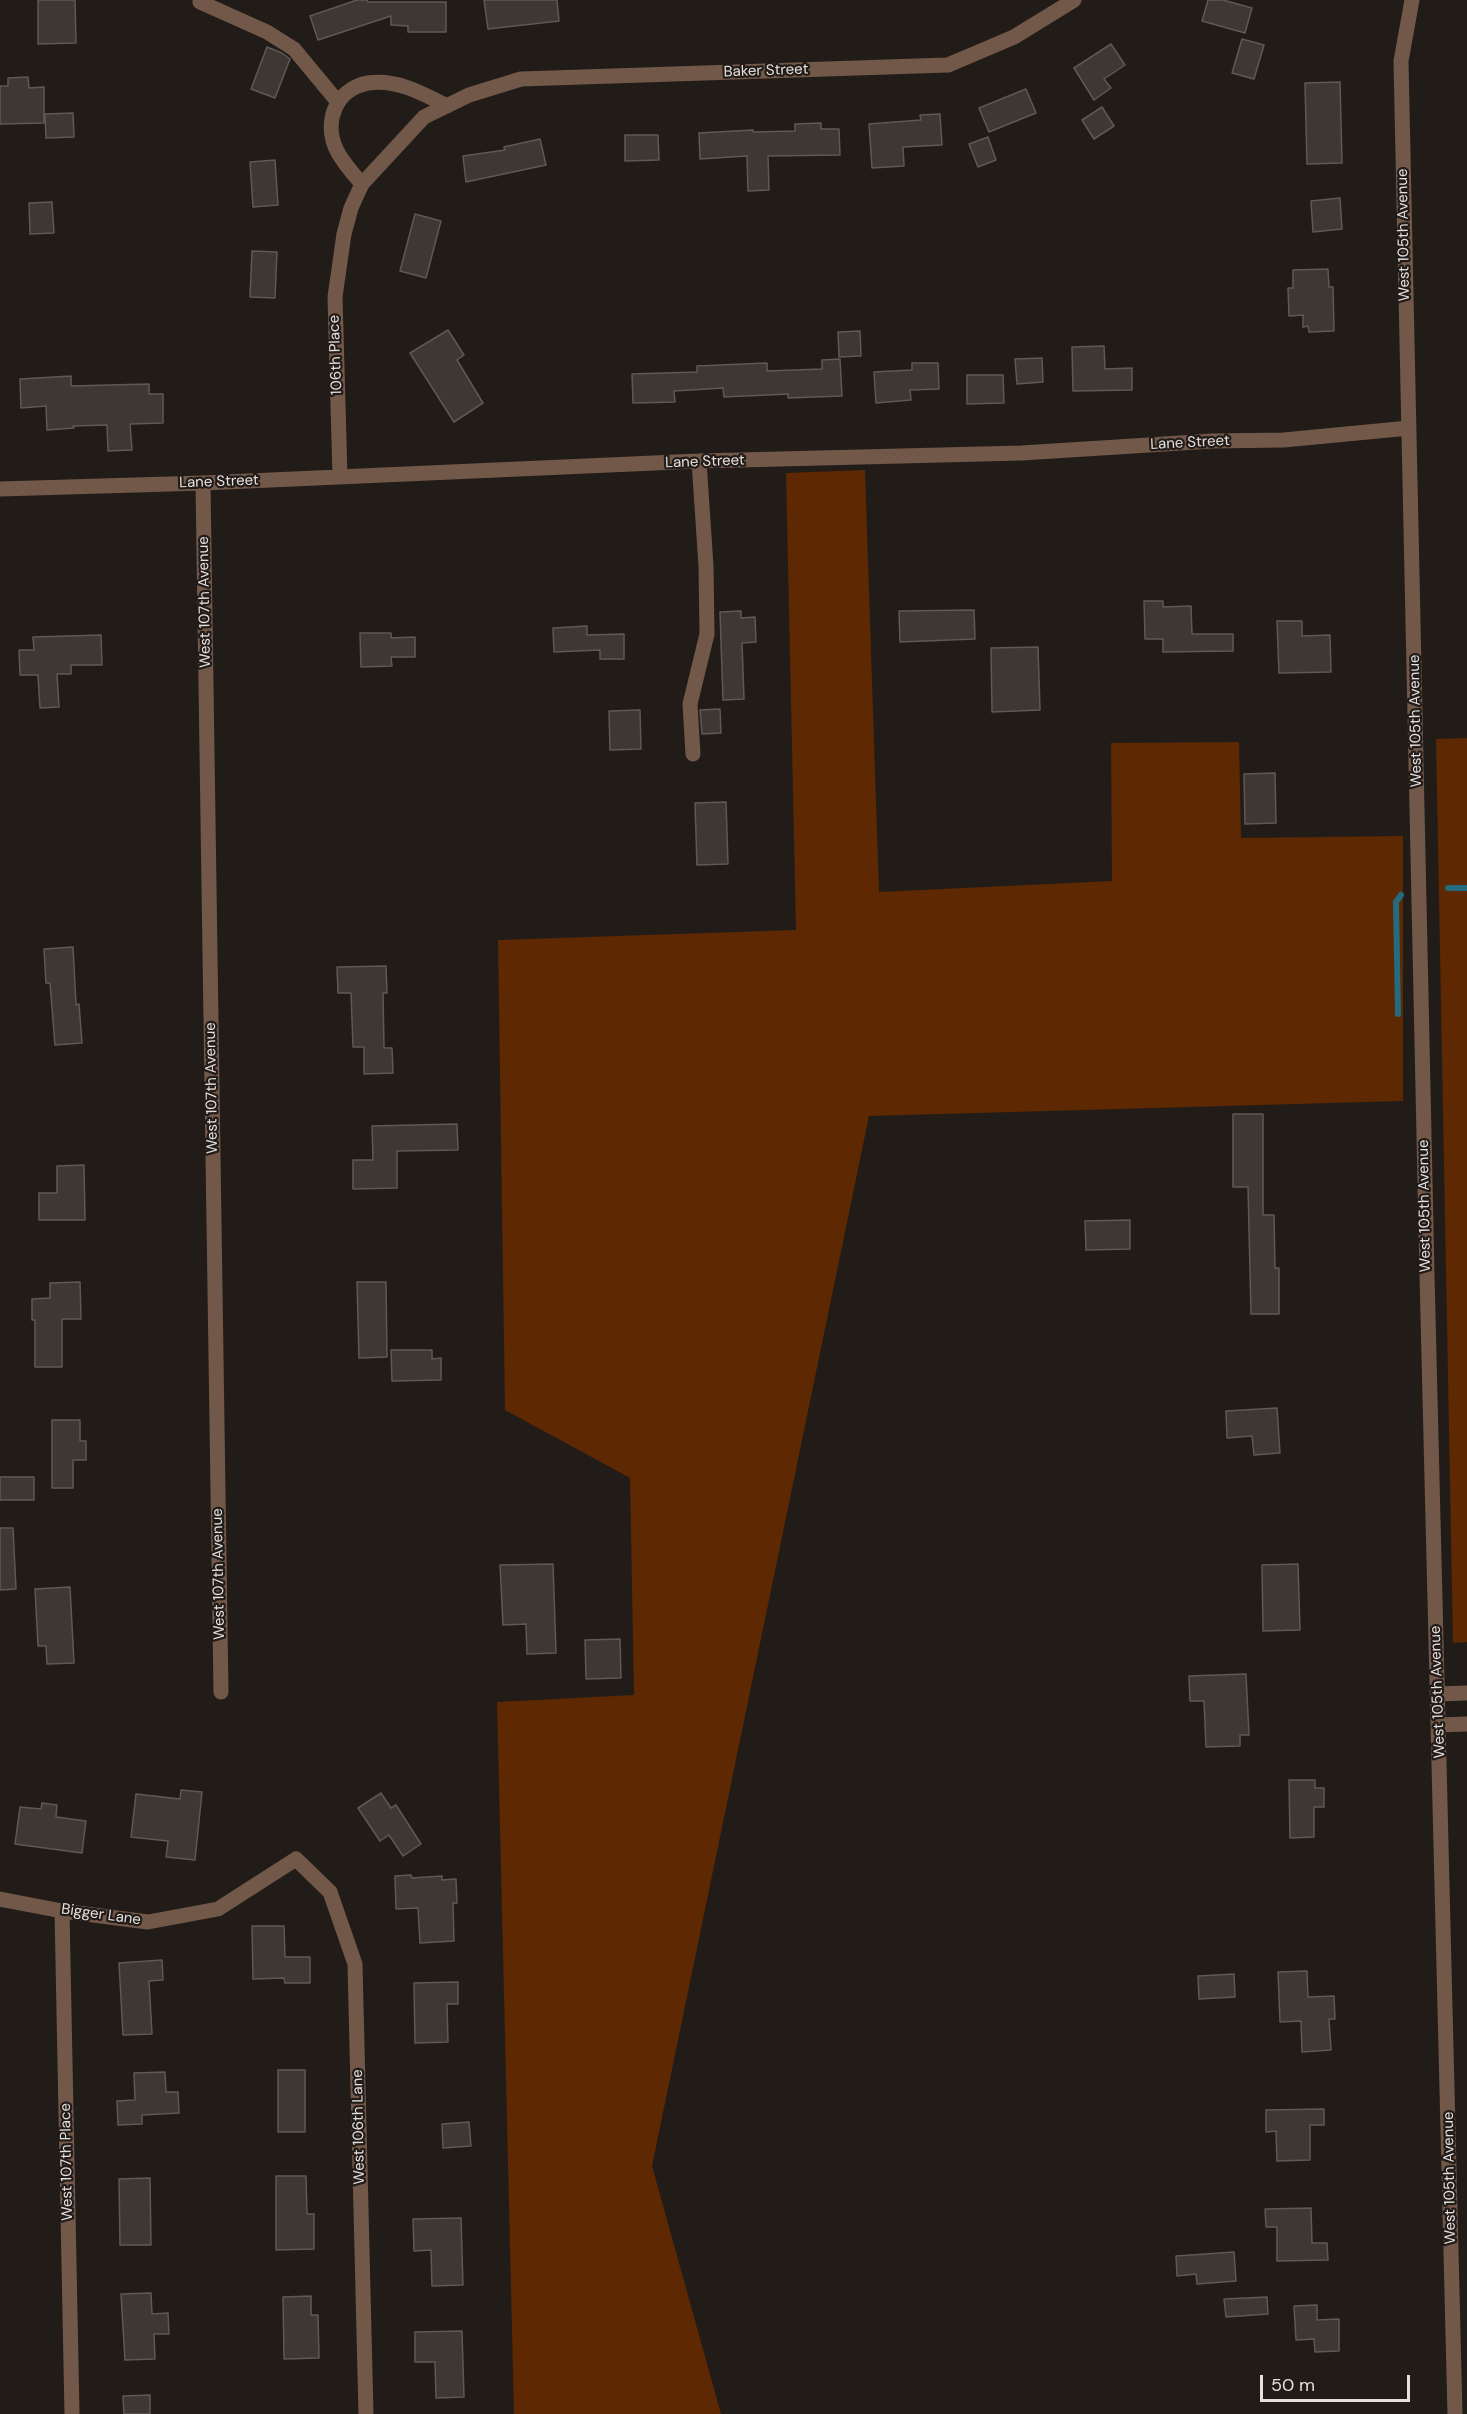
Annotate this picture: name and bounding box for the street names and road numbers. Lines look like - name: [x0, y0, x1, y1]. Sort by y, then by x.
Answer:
- street label: Baker Street: [723, 61, 809, 81]
- street label: West 105th Avenue: [1394, 168, 1414, 302]
- street label: 106th Place: [326, 315, 346, 395]
- street label: Lane Street: [1150, 432, 1230, 454]
- street label: Lane Street: [665, 452, 745, 472]
- street label: Lane Street: [179, 472, 259, 492]
- street label: West 107th Avenue: [195, 536, 215, 668]
- street label: West 105th Avenue: [1406, 654, 1426, 788]
- street label: West 107th Avenue: [202, 1022, 222, 1154]
- street label: West 105th Avenue: [1415, 1139, 1435, 1273]
- street label: West 107th Avenue: [209, 1508, 229, 1640]
- street label: West 105th Avenue: [1427, 1625, 1449, 1759]
- street label: Bigger Lane: [60, 1900, 142, 1930]
- street label: West 106th Lane: [349, 2069, 369, 2185]
- street label: West 107th Place: [57, 2103, 77, 2221]
- street label: West 105th Avenue: [1440, 2111, 1460, 2245]

